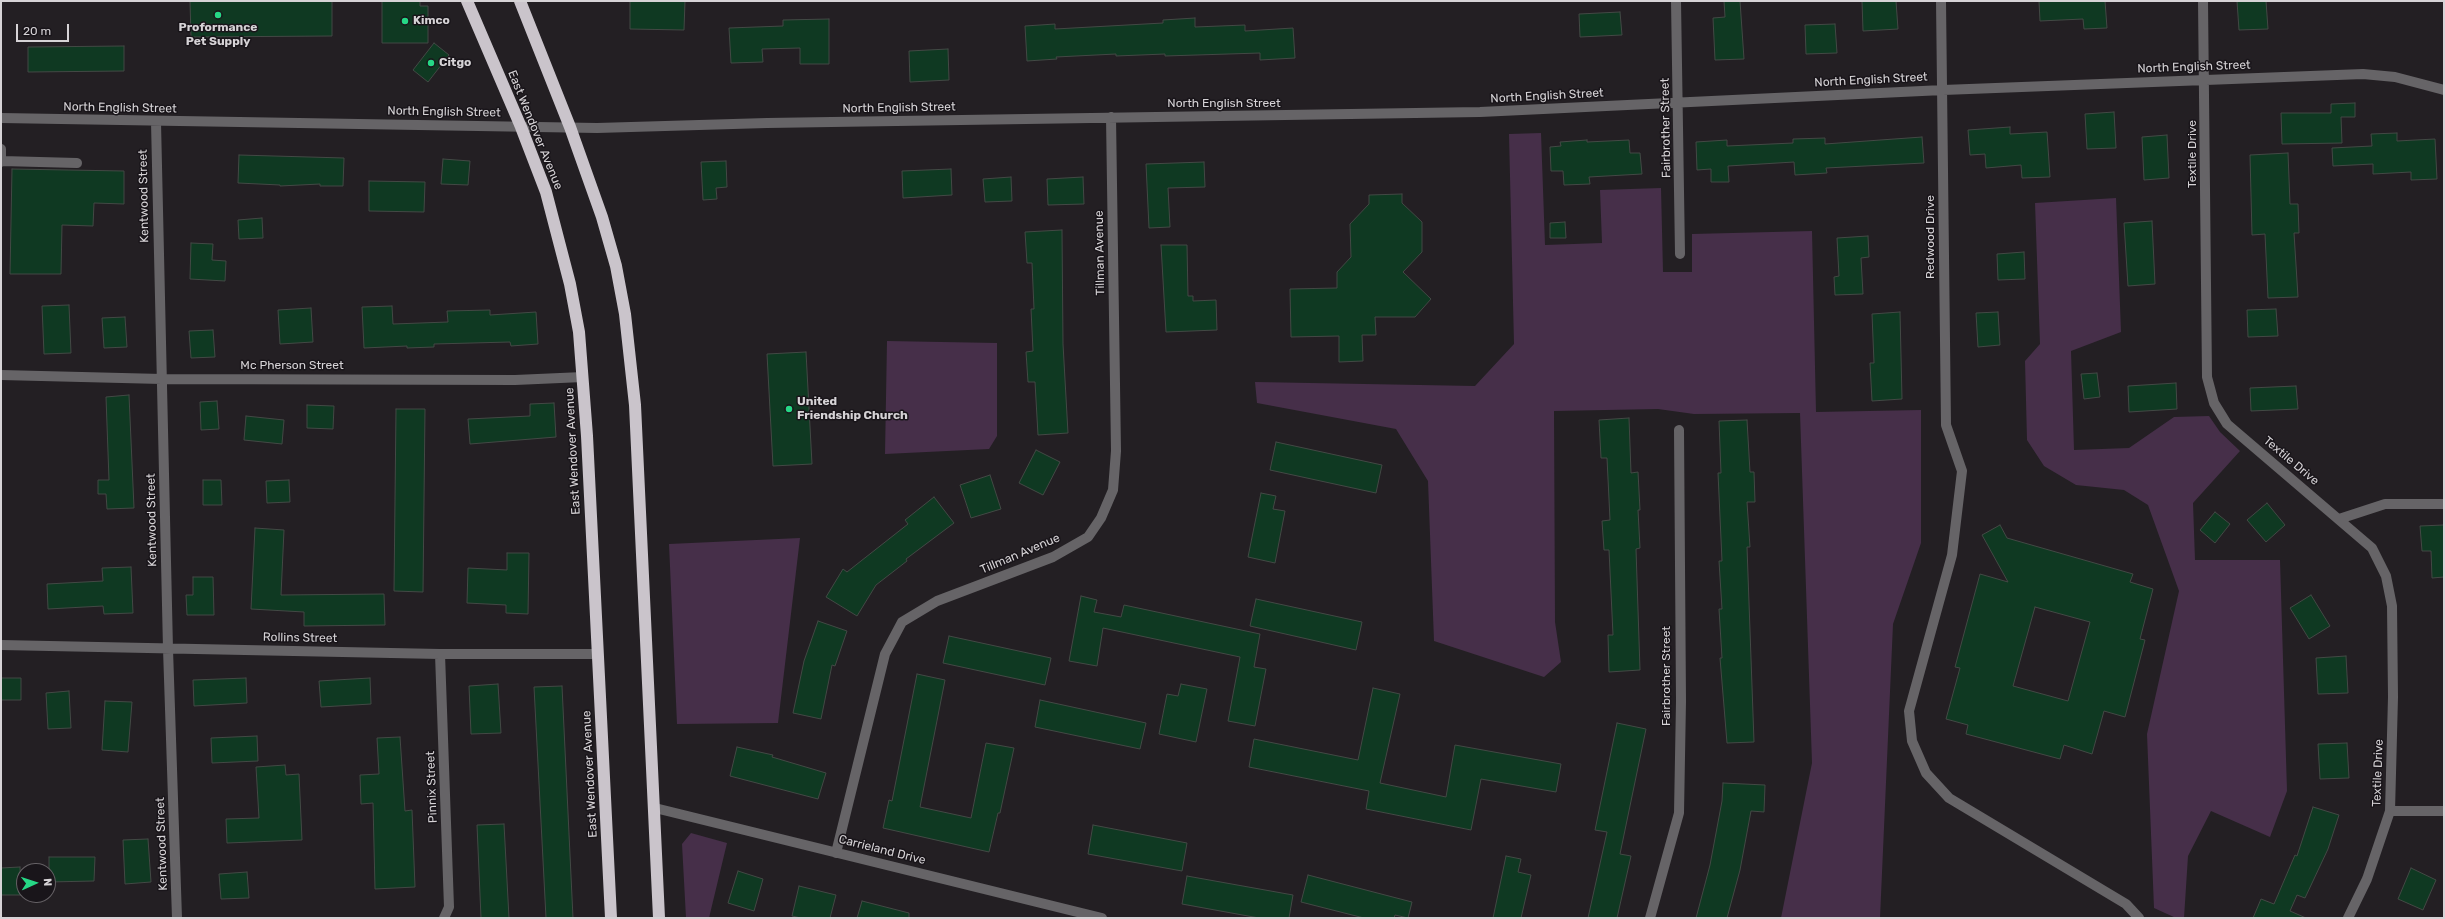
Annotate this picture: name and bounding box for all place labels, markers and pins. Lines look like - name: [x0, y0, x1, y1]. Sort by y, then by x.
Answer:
- marker: Proformance Pet Supply: [213, 10, 223, 20]
- place label: Kimco: [413, 14, 450, 28]
- marker: Kimco: [400, 16, 410, 26]
- place label: Proformance Pet Supply: [179, 21, 257, 49]
- place label: Citgo: [439, 56, 471, 70]
- marker: Citgo: [426, 58, 436, 68]
- place label: United Friendship Church: [797, 395, 908, 423]
- marker: United Friendship Church: [784, 404, 794, 414]

